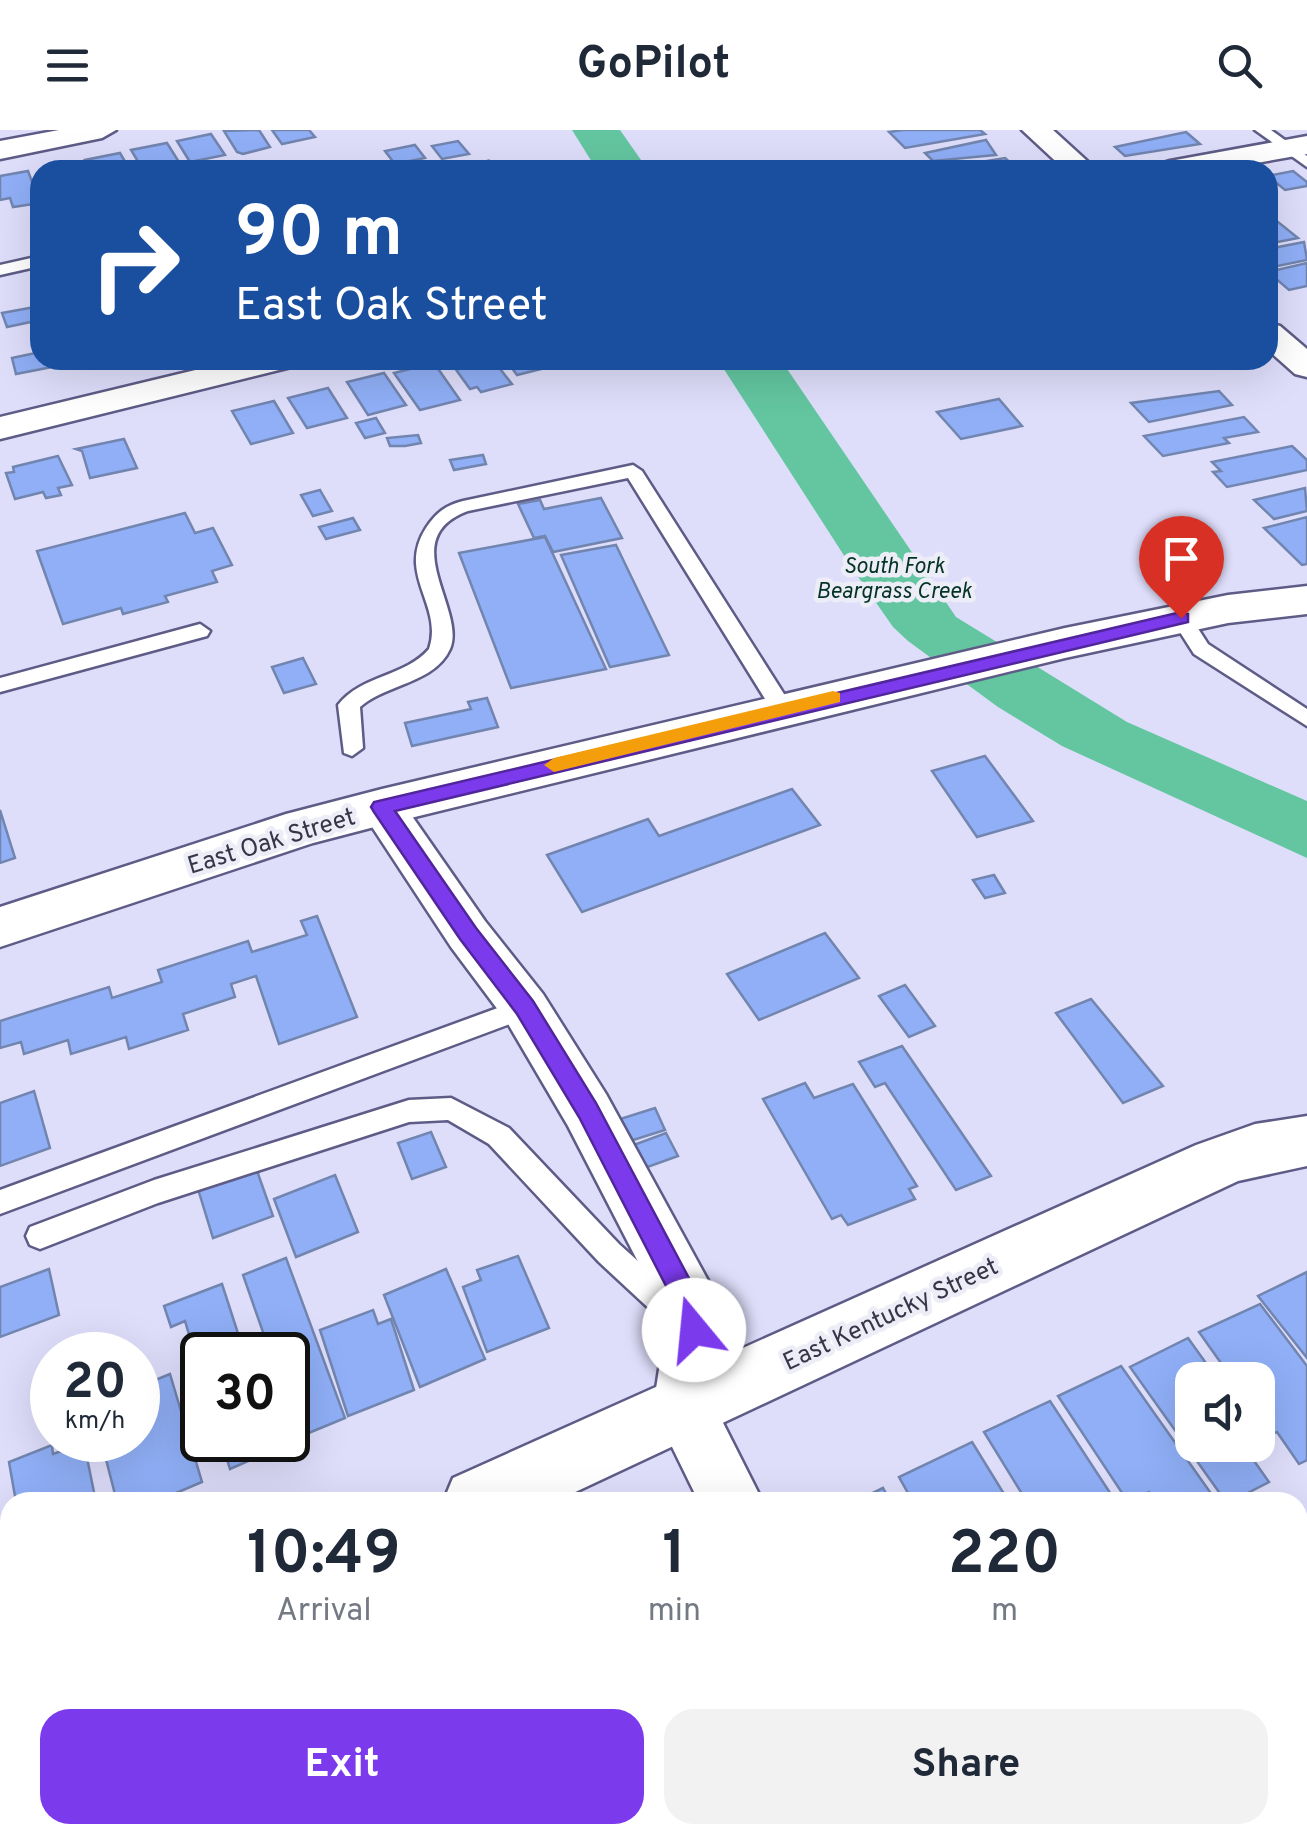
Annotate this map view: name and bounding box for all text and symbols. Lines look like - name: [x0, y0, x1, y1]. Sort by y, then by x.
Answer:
- text: GoPilot: [577, 37, 730, 94]
- icon: menu: [40, 38, 95, 93]
- icon: search: [1212, 38, 1267, 93]
- text: 90 m: [235, 192, 403, 281]
- icon: right: [70, 200, 200, 330]
- text: East Oak Street: [235, 279, 548, 336]
- pin: [1139, 516, 1224, 619]
- icon: arrive: [1154, 531, 1209, 586]
- water label: South Fork Beargrass Creek: [816, 554, 973, 606]
- street label: East Oak Street: [184, 802, 360, 884]
- street label: East Kentucky Street: [778, 1252, 1004, 1380]
- position arrow: [642, 1278, 746, 1382]
- speed limit sign: 30: [180, 1332, 310, 1462]
- text: 20: [63, 1353, 127, 1416]
- map controls: [1175, 1362, 1275, 1462]
- button: sound: [1175, 1362, 1275, 1462]
- text: km/h: [65, 1406, 125, 1438]
- text: 10:49: [247, 1519, 401, 1595]
- text: 1: [662, 1519, 686, 1595]
- text: 220: [948, 1519, 1061, 1595]
- text: Arrival: [276, 1592, 372, 1632]
- text: min: [648, 1592, 701, 1632]
- text: m: [991, 1592, 1018, 1632]
- button: Exit: [40, 1709, 644, 1824]
- button: Share: [664, 1709, 1268, 1824]

